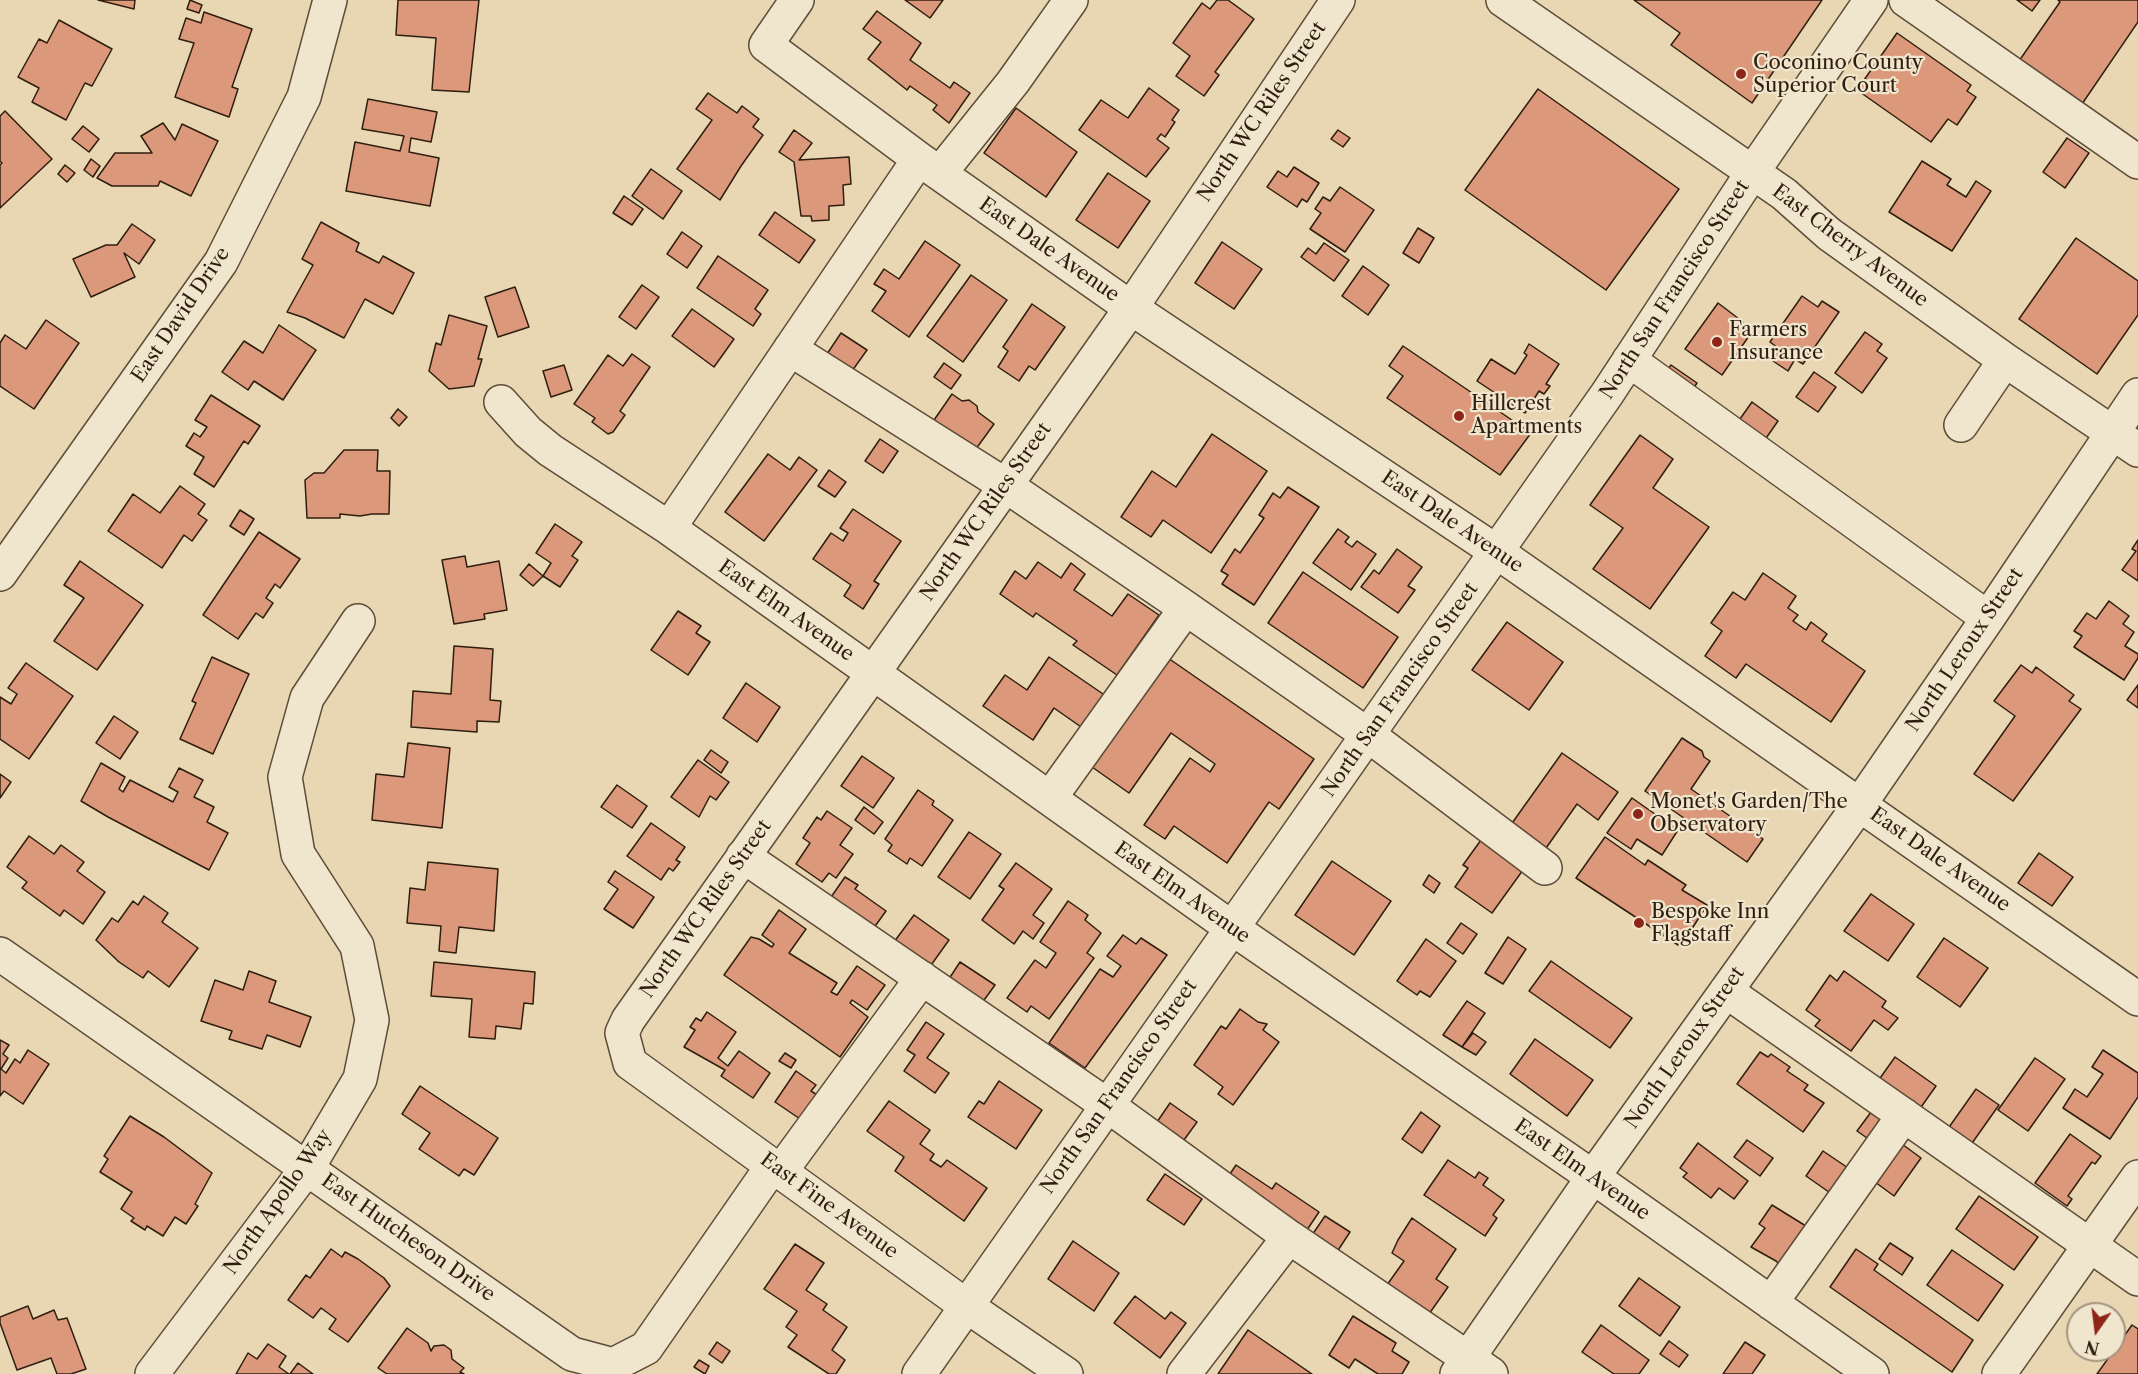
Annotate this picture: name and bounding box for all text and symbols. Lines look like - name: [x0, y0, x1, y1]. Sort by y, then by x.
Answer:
- street label: North WC Riles Street: [1193, 17, 1331, 207]
- place label: Coconino County Superior Court: [1753, 51, 1923, 98]
- marker: Coconino County Superior Court: [1734, 67, 1748, 81]
- street label: North San Francisco Street: [1595, 176, 1755, 404]
- street label: East Cherry Avenue: [1767, 180, 1933, 312]
- street label: East Dale Avenue: [974, 193, 1124, 307]
- street label: East David Drive: [127, 243, 235, 387]
- place label: Farmers Insurance: [1729, 318, 1823, 365]
- marker: Farmers Insurance: [1710, 335, 1724, 349]
- place label: Hillcrest Apartments: [1471, 392, 1582, 439]
- marker: Hillcrest Apartments: [1452, 409, 1466, 423]
- street label: North WC Riles Street: [915, 418, 1057, 606]
- street label: East Dale Avenue: [1377, 466, 1527, 578]
- street label: East Elm Avenue: [714, 555, 858, 667]
- street label: North Leroux Street: [1901, 564, 2029, 736]
- street label: North San Francisco Street: [1317, 578, 1483, 802]
- place label: Monet's Garden/The Observatory: [1650, 790, 1848, 837]
- street label: East Dale Avenue: [1865, 803, 2015, 917]
- marker: Monet's Garden/The Observatory: [1631, 807, 1645, 821]
- street label: North WC Riles Street: [635, 815, 777, 1003]
- street label: East Elm Avenue: [1110, 837, 1254, 949]
- place label: Bespoke Inn Flagstaff: [1651, 900, 1769, 947]
- marker: Bespoke Inn Flagstaff: [1632, 916, 1646, 930]
- street label: North Leroux Street: [1620, 962, 1750, 1134]
- street label: North San Francisco Street: [1036, 975, 1202, 1199]
- street label: East Elm Avenue: [1510, 1114, 1654, 1226]
- street label: North Apollo Way: [219, 1125, 337, 1279]
- street label: East Fine Avenue: [755, 1148, 903, 1264]
- street label: East Hutcheson Drive: [317, 1169, 499, 1307]
- north arrow: [2066, 1302, 2126, 1362]
- text: N: [2083, 1336, 2101, 1359]

